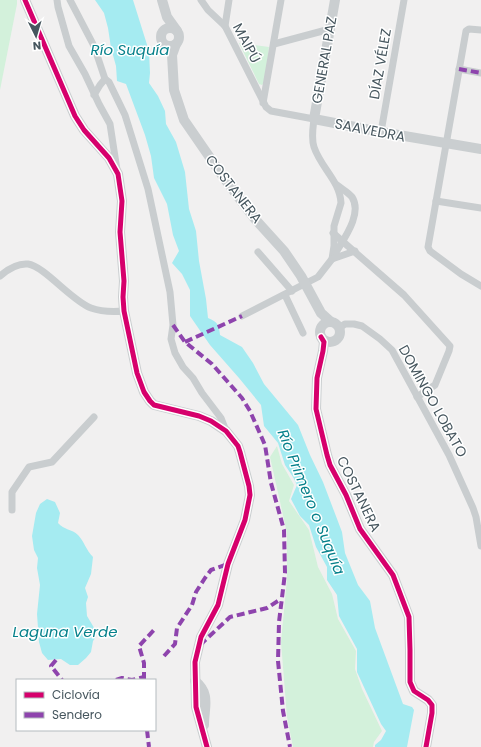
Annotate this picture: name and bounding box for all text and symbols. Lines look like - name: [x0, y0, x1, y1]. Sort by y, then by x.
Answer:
- street label: GENERAL PAZ: [307, 15, 341, 105]
- north arrow: [16, 16, 56, 56]
- street label: MAIPÚ: [228, 20, 266, 66]
- street label: DÍAZ VÉLEZ: [364, 27, 396, 101]
- text: N: [32, 38, 42, 54]
- water label: Río Suquía: [91, 39, 169, 60]
- street label: SAAVEDRA: [333, 113, 407, 147]
- street label: COSTANERA: [201, 151, 267, 227]
- street label: DOMINGO LOBATO: [394, 341, 472, 461]
- water label: Río Primero o Suquía: [273, 426, 350, 578]
- street label: COSTANERA: [332, 453, 386, 535]
- water label: Laguna Verde: [12, 621, 118, 642]
- legend: [16, 679, 156, 731]
- text: Ciclovía: [52, 686, 100, 703]
- text: Sendero: [52, 706, 102, 723]

